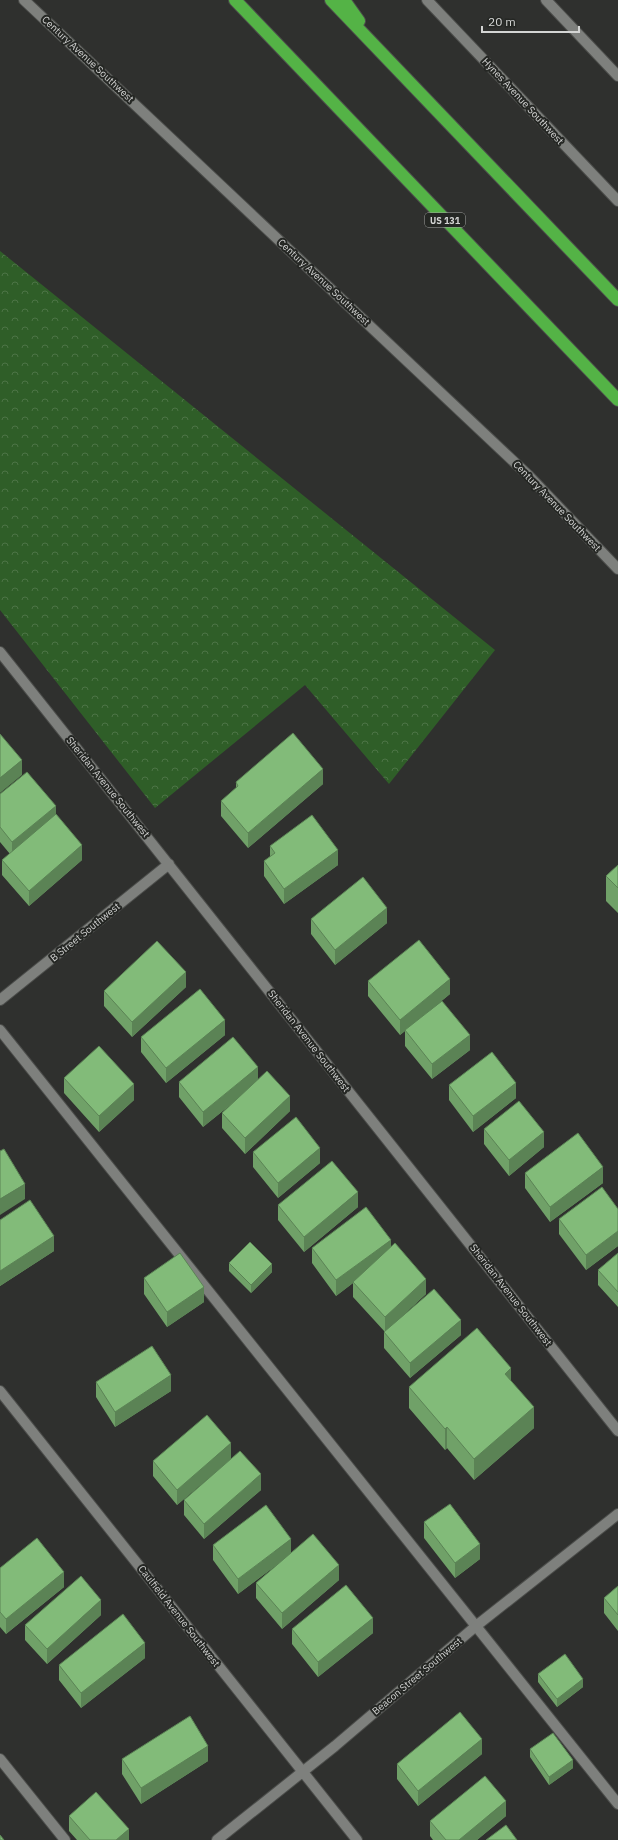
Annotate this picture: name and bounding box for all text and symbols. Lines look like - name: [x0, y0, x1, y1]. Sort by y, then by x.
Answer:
- scale bar: [482, 8, 579, 34]
- street label: Century Avenue Southwest: [39, 13, 137, 105]
- text: 20 m: [488, 14, 516, 29]
- street label: Hynes Avenue Southwest: [479, 55, 567, 147]
- road number: US 131: [425, 213, 465, 227]
- street label: Century Avenue Southwest: [275, 236, 373, 328]
- street label: Century Avenue Southwest: [510, 458, 604, 554]
- street label: Sheridan Avenue Southwest: [63, 734, 153, 840]
- street label: B Street Southwest: [47, 899, 123, 964]
- street label: Sheridan Avenue Southwest: [265, 987, 353, 1095]
- street label: Sheridan Avenue Southwest: [467, 1241, 555, 1349]
- street label: Caulfield Avenue Southwest: [135, 1563, 223, 1670]
- street label: Beacon Street Southwest: [369, 1634, 465, 1717]

